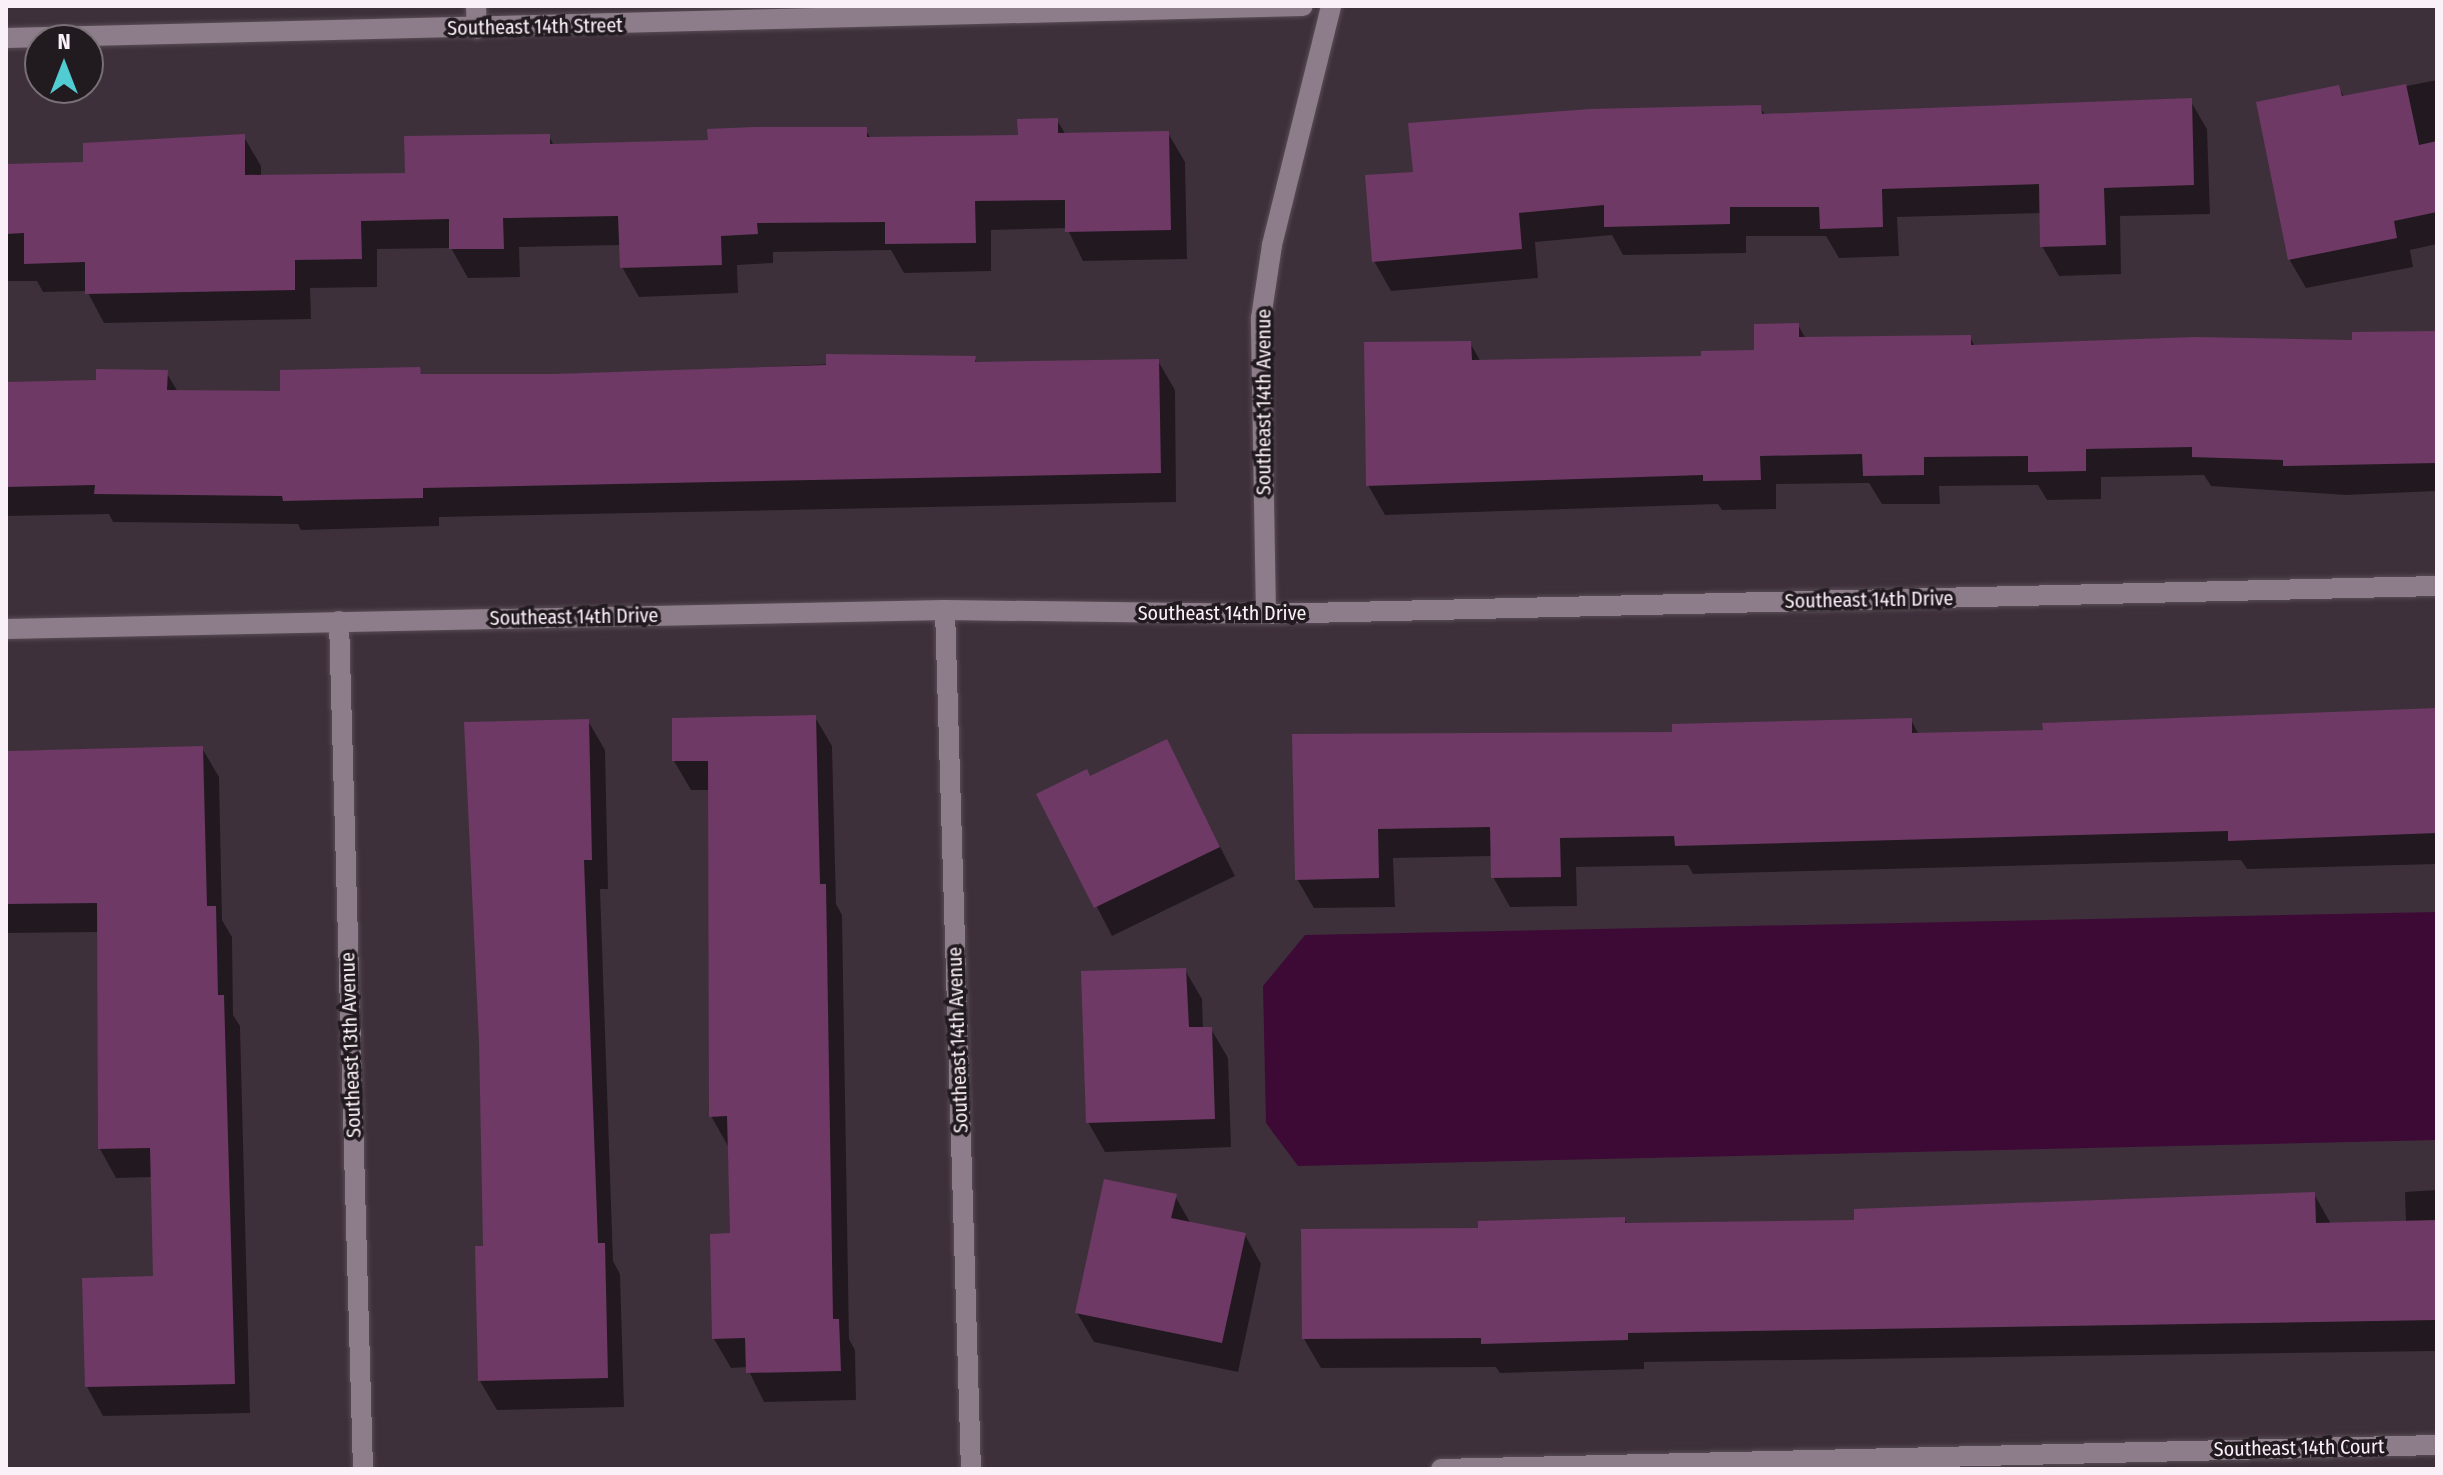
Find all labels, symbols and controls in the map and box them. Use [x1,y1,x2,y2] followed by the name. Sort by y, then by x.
[447,13,623,41] street label: Southeast 14th Street
[24,24,104,104] north arrow
[57,28,71,55] text: N
[1252,309,1276,495] street label: Southeast 14th Avenue
[1784,587,1954,613] street label: Southeast 14th Drive
[1138,601,1306,625] street label: Southeast 14th Drive
[489,604,659,630] street label: Southeast 14th Drive
[943,946,973,1134] street label: Southeast 14th Avenue
[336,952,366,1138] street label: Southeast 13th Avenue
[2213,1435,2385,1461] street label: Southeast 14th Court

